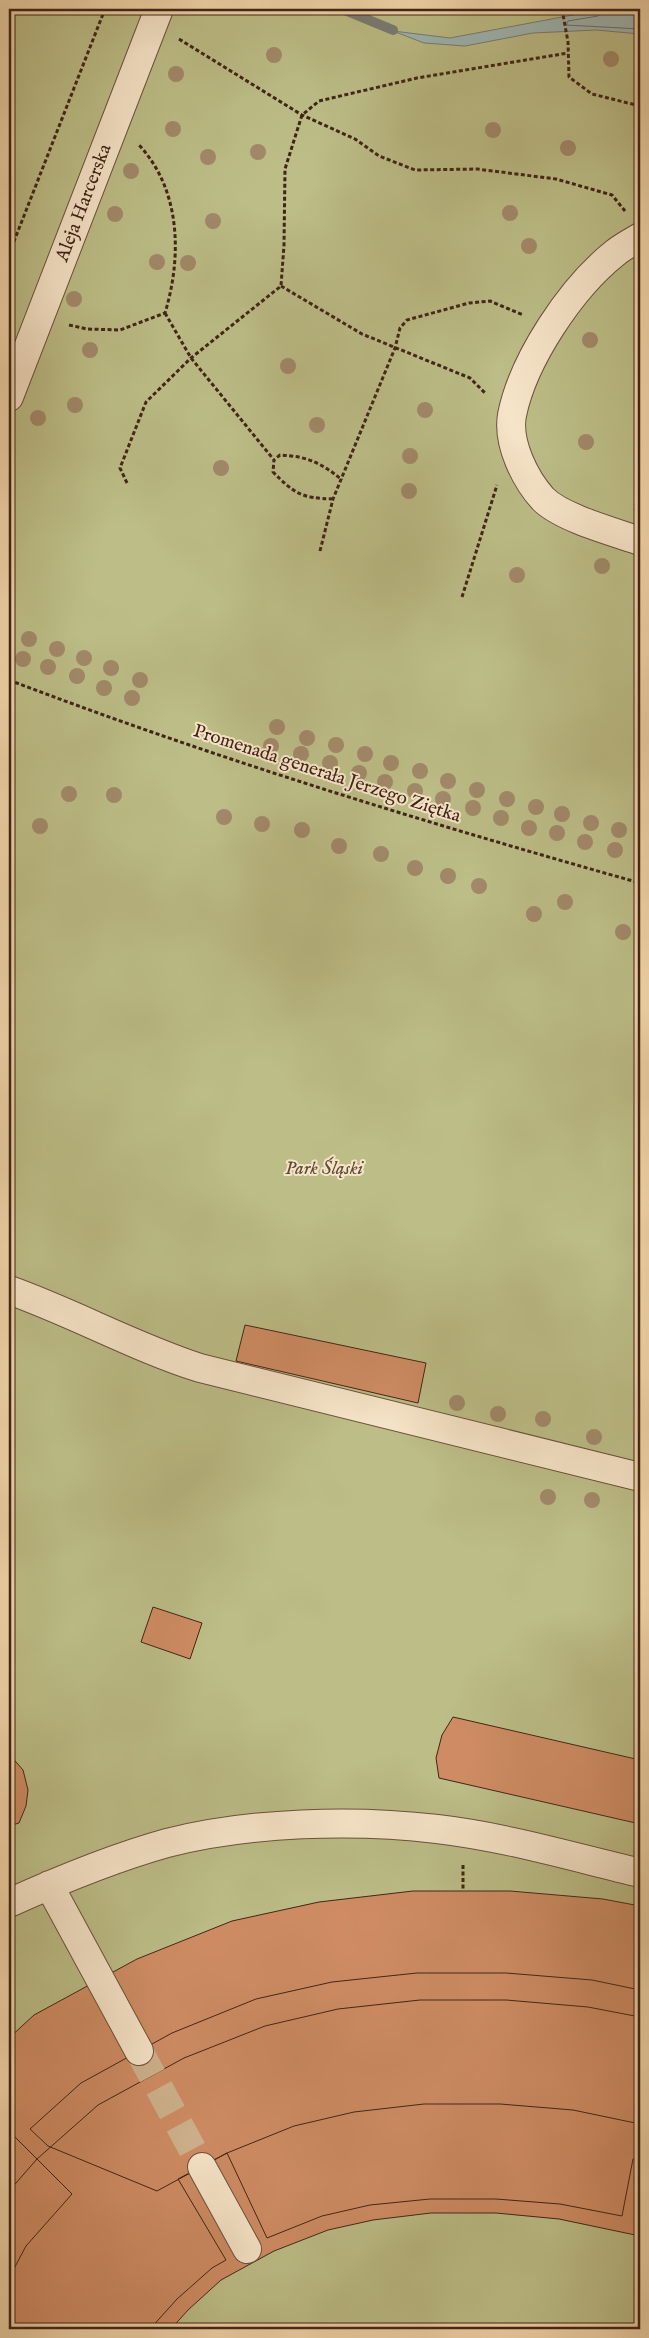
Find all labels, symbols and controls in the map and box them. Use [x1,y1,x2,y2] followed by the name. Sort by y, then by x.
[50,140,118,266] street label: Aleja Harcerska
[190,719,465,829] street label: Promenada generała Jerzego Ziętka
[285,1156,365,1181] park label: Park Śląski

